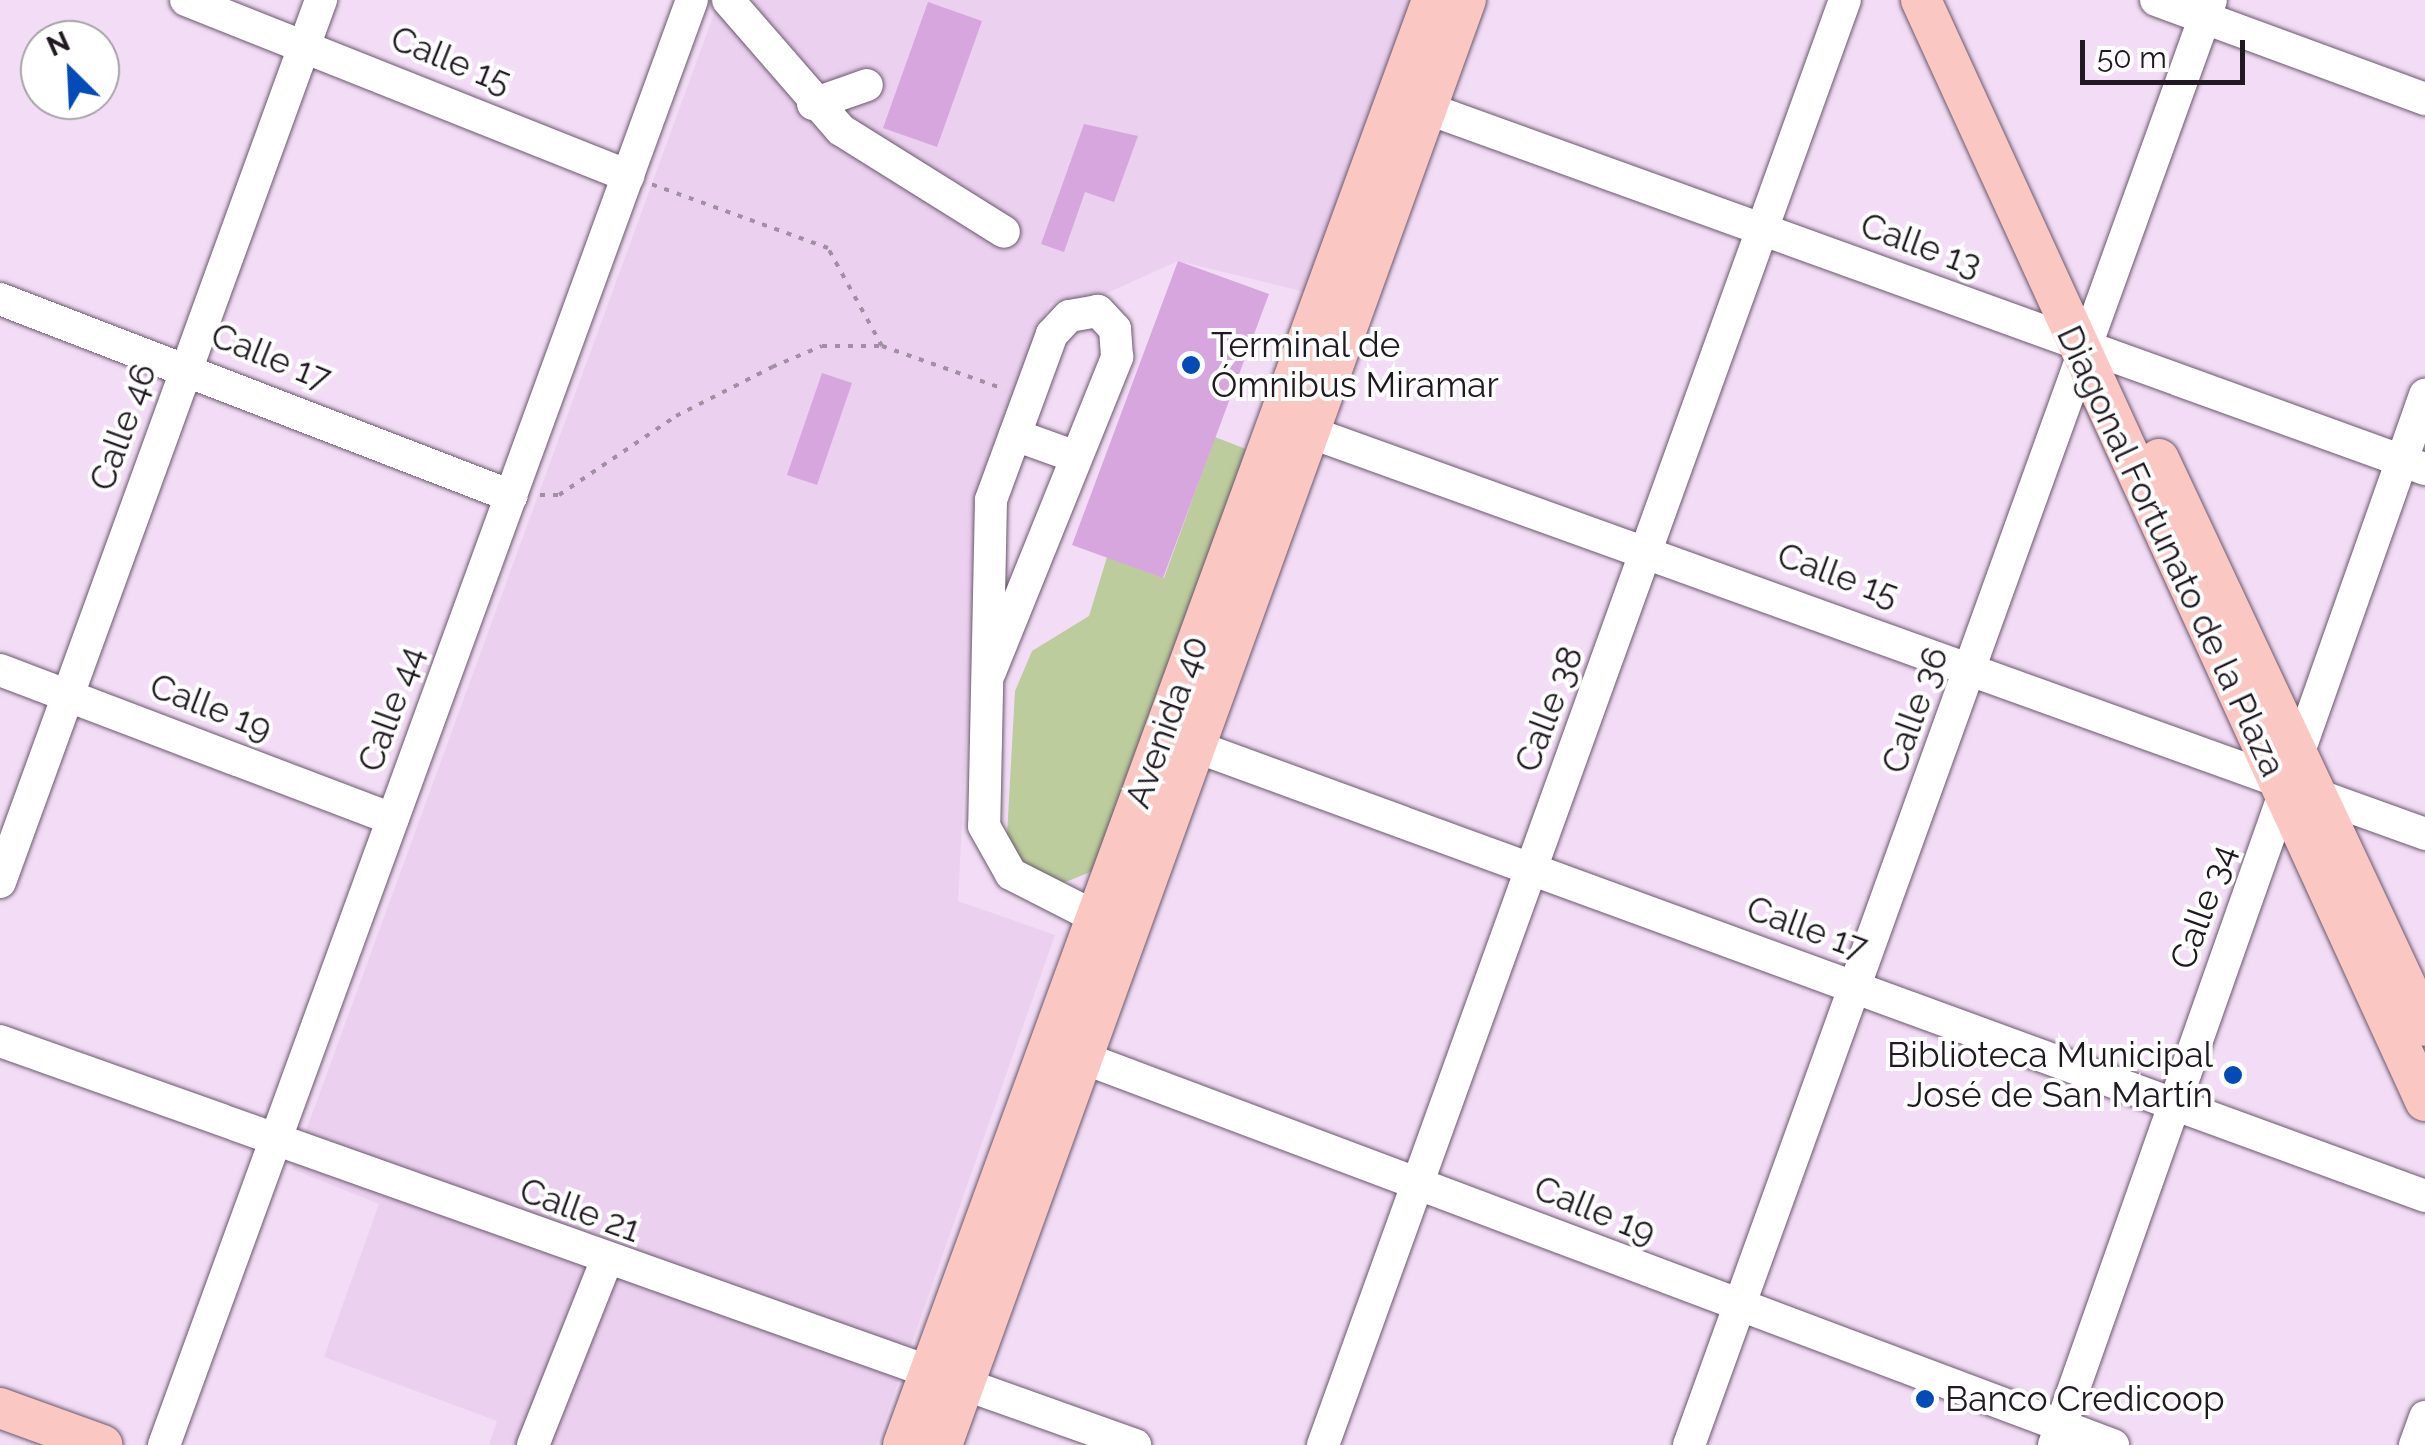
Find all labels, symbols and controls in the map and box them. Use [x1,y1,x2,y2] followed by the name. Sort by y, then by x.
[385,17,517,103] street label: Calle 15
[20,20,120,120] north arrow
[2085,20,2250,82] scale bar
[42,25,75,63] text: N
[2097,40,2167,75] text: 50 m
[1855,204,1987,286] street label: Calle 13
[205,314,337,400] street label: Calle 17
[2048,319,2294,783] street label: Diagonal Fortunato de la Plaza
[1211,324,1499,406] place label: Terminal de Ómnibus Miramar
[1180,354,1202,376] marker: Terminal de Ómnibus Miramar
[81,358,165,496] street label: Calle 46
[1772,534,1904,616] street label: Calle 15
[1117,631,1217,813] street label: Avenida 40
[1506,640,1592,778] street label: Calle 38
[349,641,433,777] street label: Calle 44
[1873,641,1957,779] street label: Calle 36
[144,665,278,749] street label: Calle 19
[2161,839,2245,975] street label: Calle 34
[1741,887,1873,969] street label: Calle 17
[1887,1034,2213,1116] place label: Biblioteca Municipal José de San Martín
[2222,1064,2244,1086] marker: Biblioteca Municipal José de San Martín
[1528,1167,1662,1253] street label: Calle 19
[514,1169,646,1251] street label: Calle 21
[1945,1378,2225,1420] place label: Banco Credicoop
[1914,1388,1936,1410] marker: Banco Credicoop

